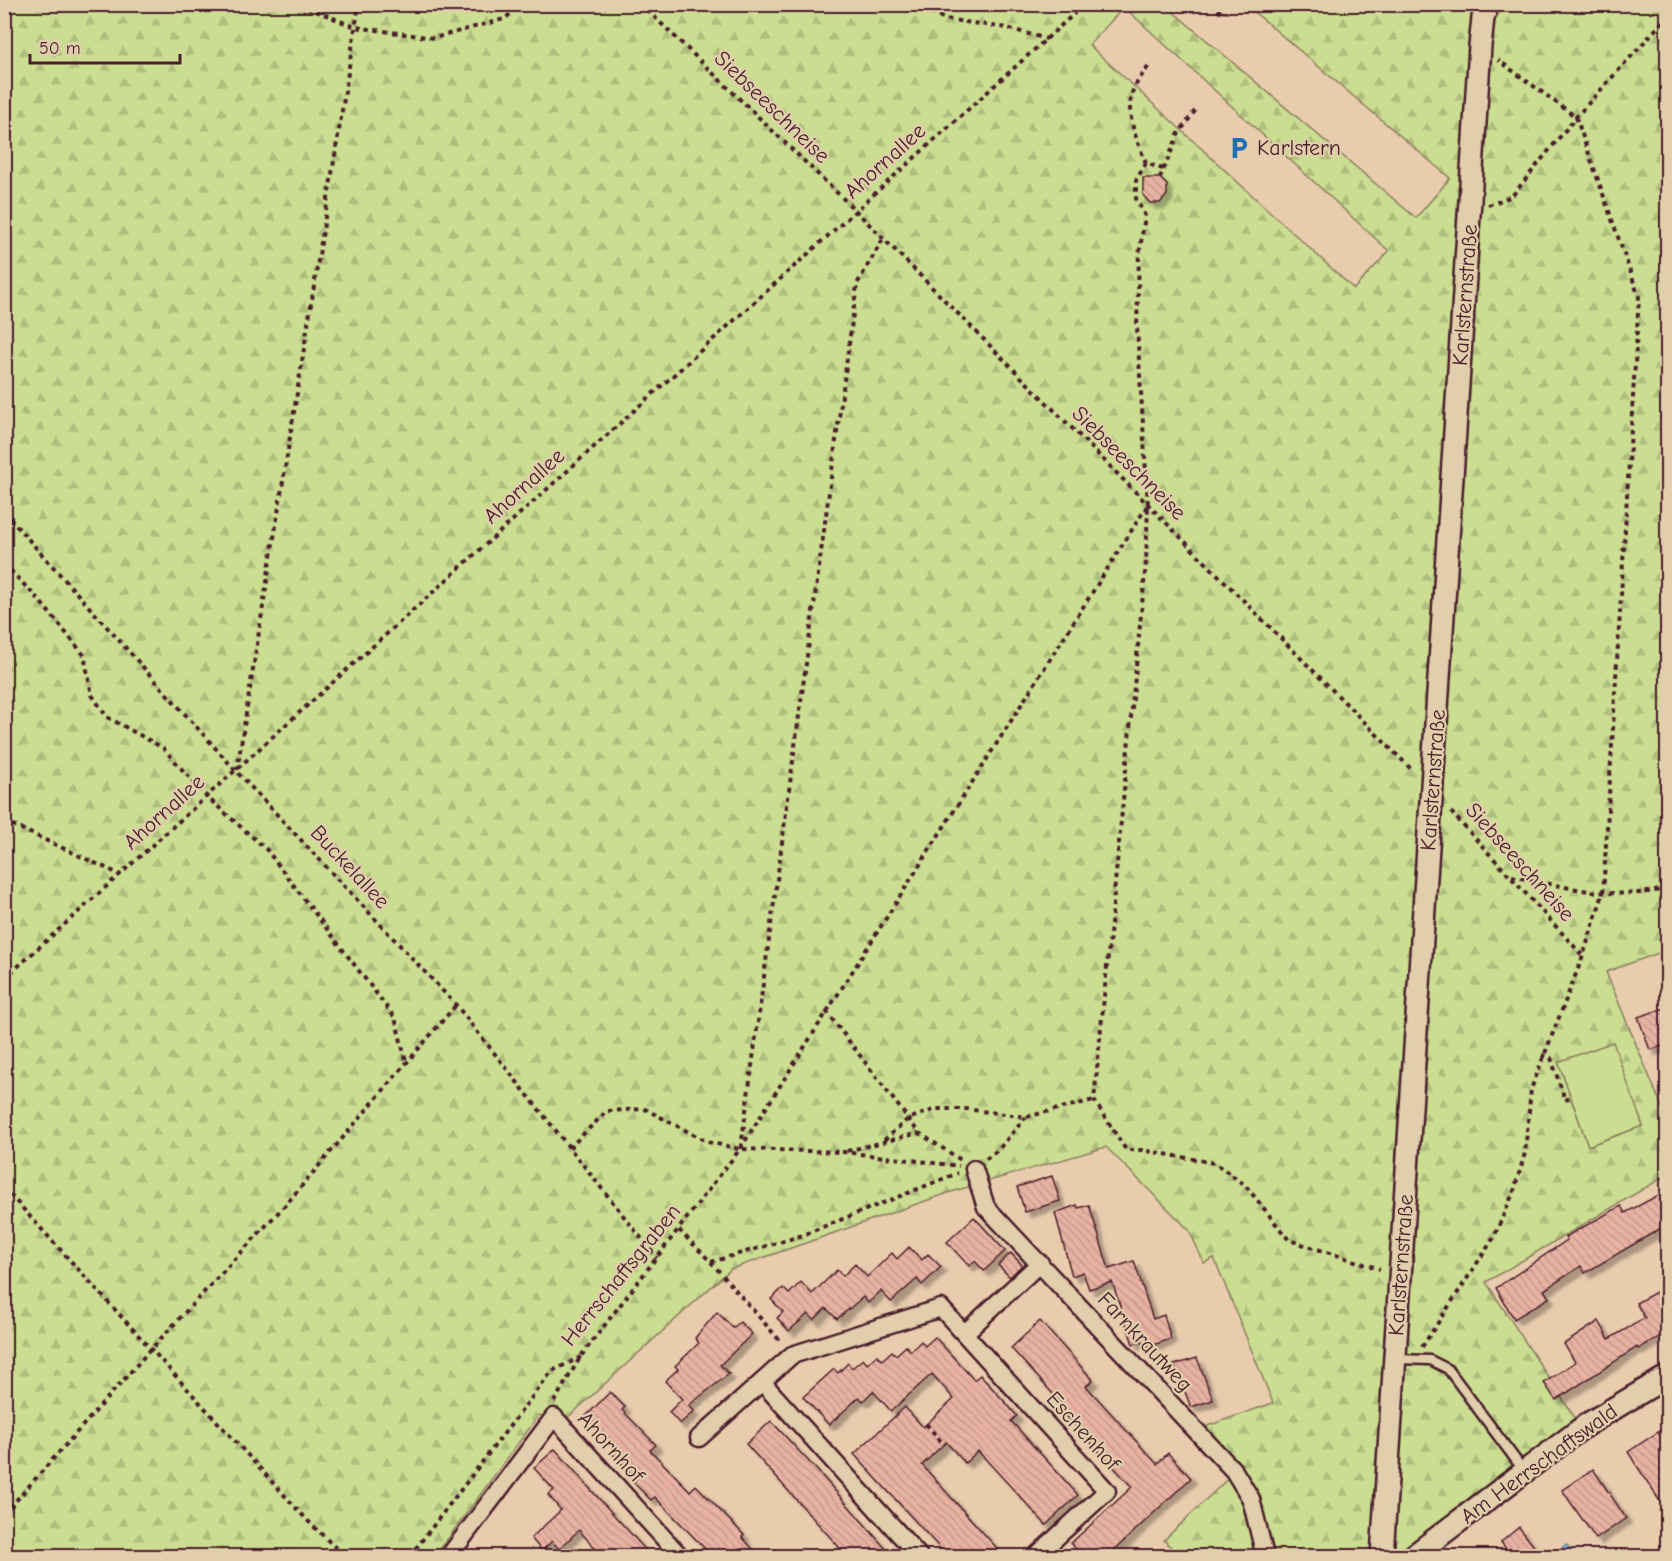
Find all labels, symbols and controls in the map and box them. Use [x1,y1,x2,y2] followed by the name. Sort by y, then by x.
[30,27,180,65] scale bar
[39,38,81,59] text: 50 m
[709,45,835,169] street label: Siebseeschneise
[839,118,931,204] street label: Ahornallee
[1226,135,1252,161] parking icon: Karlstern
[1257,135,1341,161] place label: Karlstern
[1447,223,1483,367] street label: Karlsternstraße
[1067,401,1191,525] street label: Siebseeschneise
[478,443,570,529] street label: Ahornallee
[1415,708,1451,852] street label: Karlsternstraße
[118,769,210,855] street label: Ahornallee
[1460,797,1580,927] street label: Siebseeschneise
[305,820,395,914] street label: Buckelallee
[1383,1193,1419,1337] street label: Karlsternstraße
[556,1199,686,1351] street label: Herrschaftsgraben
[1092,1287,1198,1397] street label: Farnkrautweg
[1041,1386,1126,1477] street label: Eschenhof
[1455,1398,1623,1530] street label: Am Herrschaftswald
[572,1406,651,1489] street label: Ahornhof

